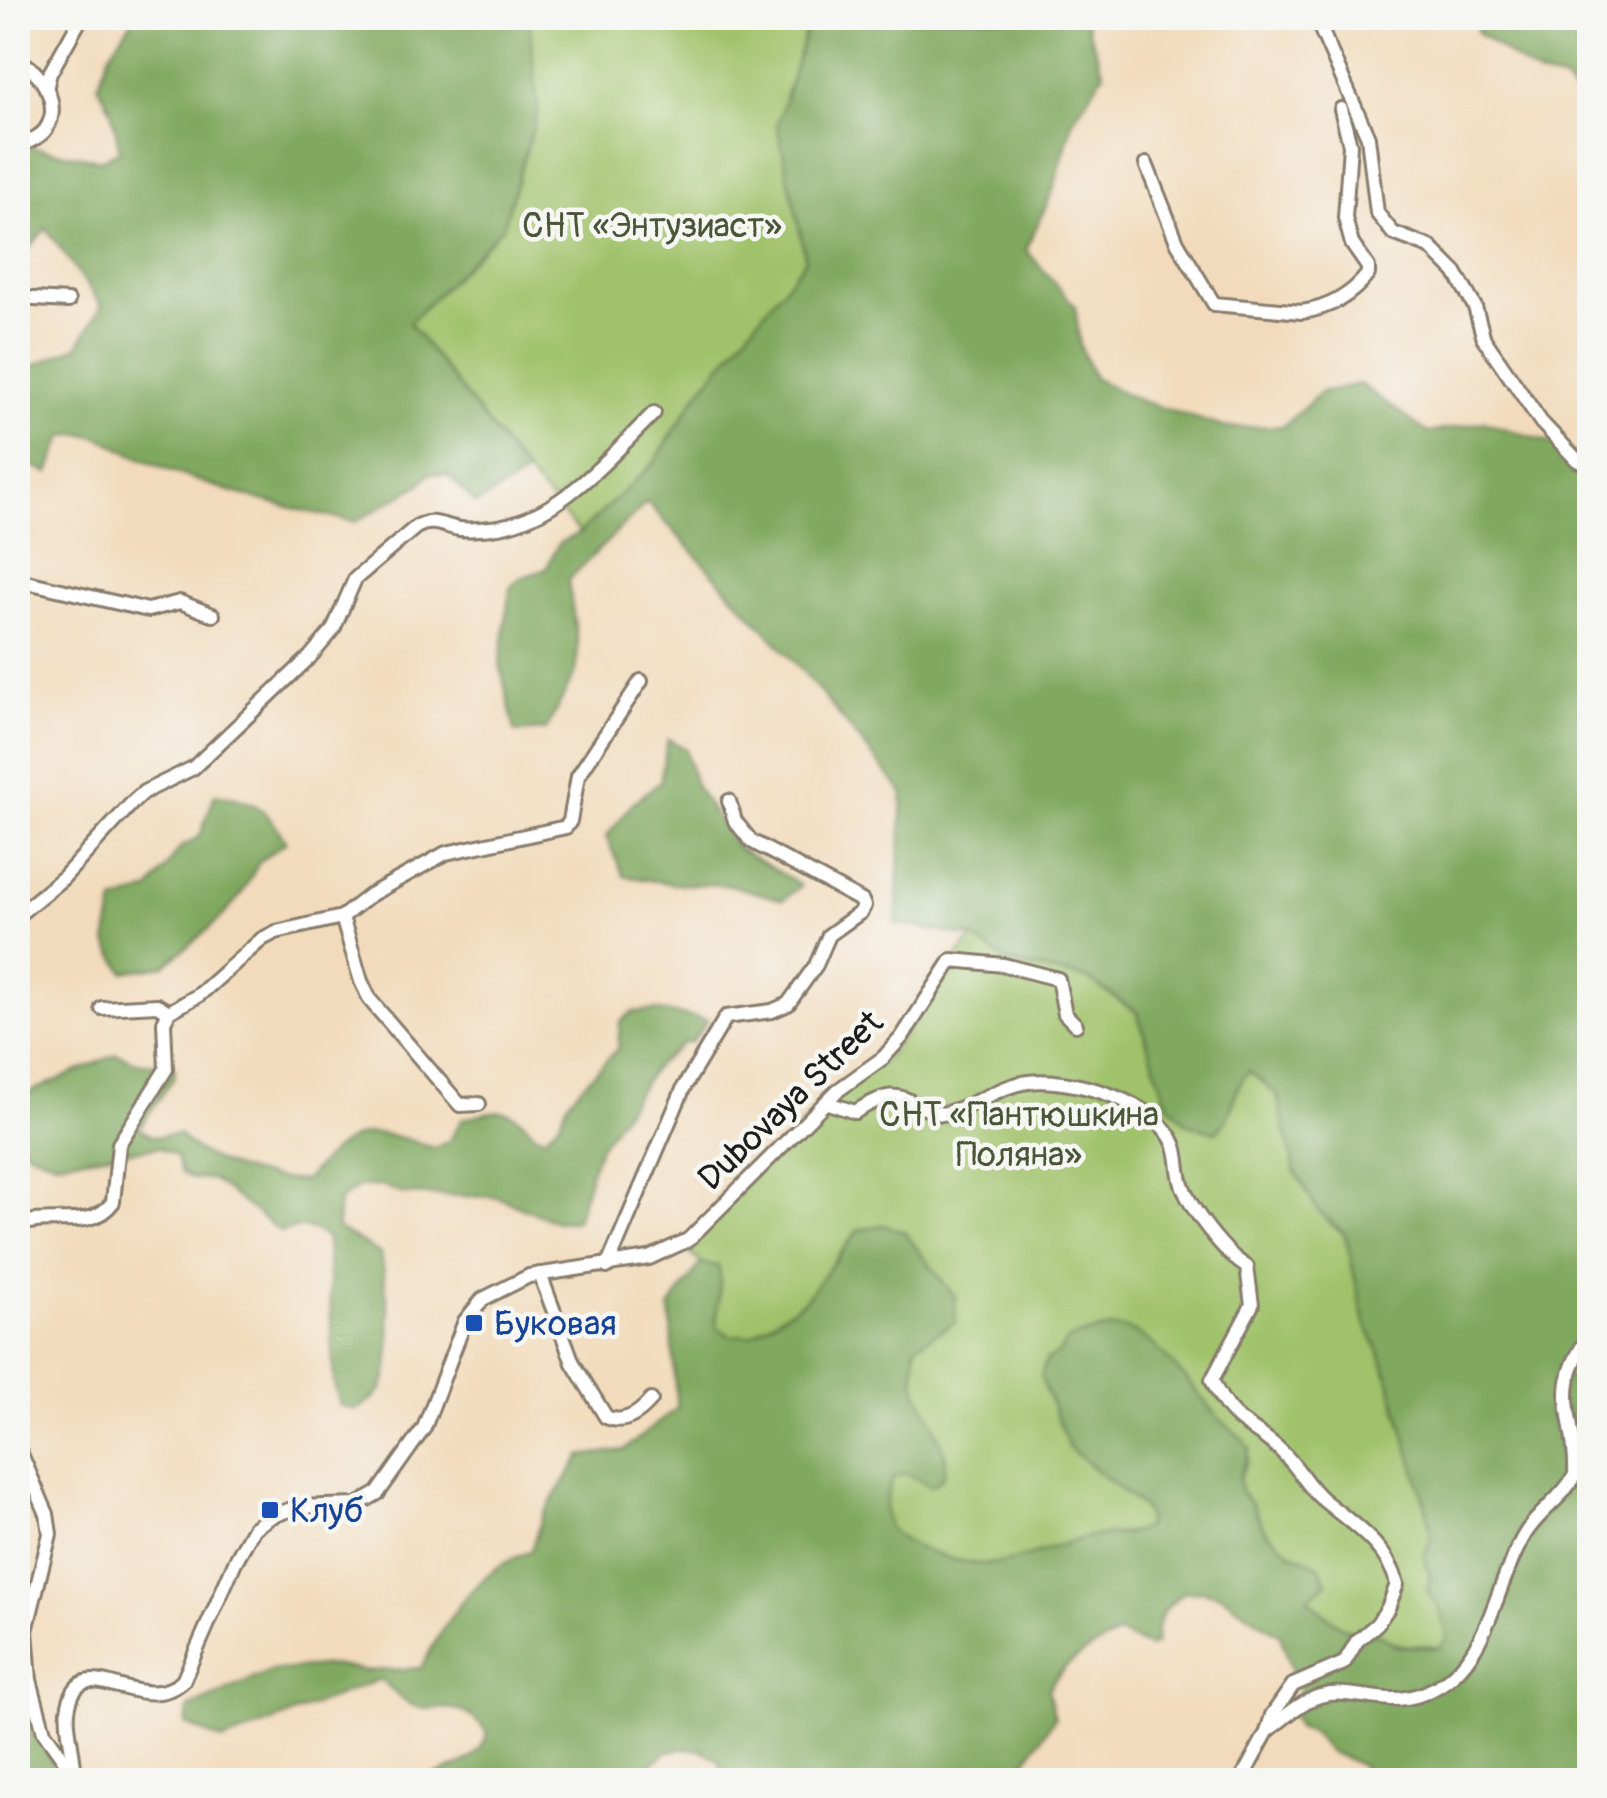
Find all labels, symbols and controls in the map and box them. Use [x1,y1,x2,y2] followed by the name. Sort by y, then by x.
[522,204,782,248] park label: СНТ «Энтузиаст»
[689,1001,893,1200] street label: Dubovaya Street
[879,1093,1159,1177] park label: СНТ «Пантюшкина Поляна»
[494,1302,617,1346] place label: Буковая
[463,1312,485,1334] marker: Буковая
[290,1489,364,1533] place label: Клуб
[259,1499,281,1521] marker: Клуб

